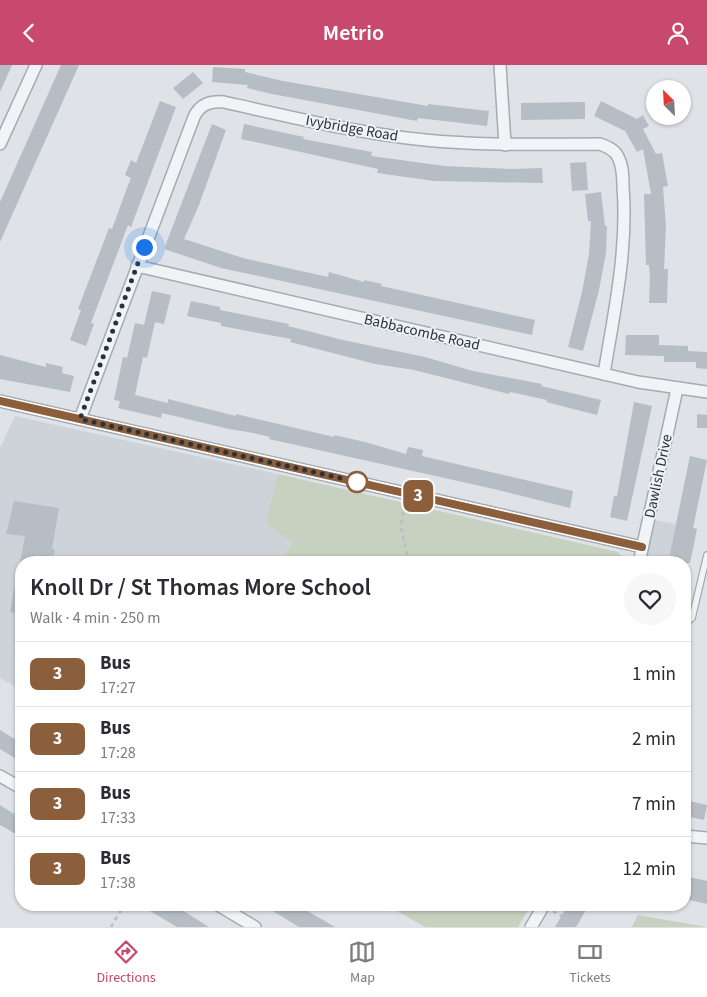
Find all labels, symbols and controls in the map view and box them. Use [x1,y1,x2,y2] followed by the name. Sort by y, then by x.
[323,17,384,49] text: Metrio
[15,19,43,47] icon: back
[664,19,692,47] icon: person
[646,80,691,125] north arrow
[646,80,691,125] map controls
[304,110,400,147] street label: Ivybridge Road
[132,235,157,260] your location
[362,309,482,356] street label: Babbacombe Road
[639,432,678,520] street label: Dawlish Drive
[346,471,368,493] unlabelled marker
[402,480,434,512] line badge: 3
[413,483,423,508] text: 3
[30,570,371,605] text: Knoll Dr / St Thomas More School
[624,573,676,625] button: heart
[30,607,161,629] text: Walk · 4 min · 250 m
[100,650,131,677] text: Bus
[53,661,62,686] text: 3
[632,661,676,688] text: 1 min
[100,677,136,699] text: 17:27
[100,715,131,742] text: Bus
[53,726,62,751] text: 3
[632,726,676,753] text: 2 min
[100,742,136,764] text: 17:28
[100,780,131,807] text: Bus
[53,791,62,816] text: 3
[632,791,676,818] text: 7 min
[100,807,136,829] text: 17:33
[100,845,131,872] text: Bus
[53,856,62,881] text: 3
[622,856,676,883] text: 12 min
[100,872,136,894] text: 17:38
[96,938,156,988] tab: Directions
[348,938,376,988] tab: Map
[569,938,611,988] tab: Tickets

